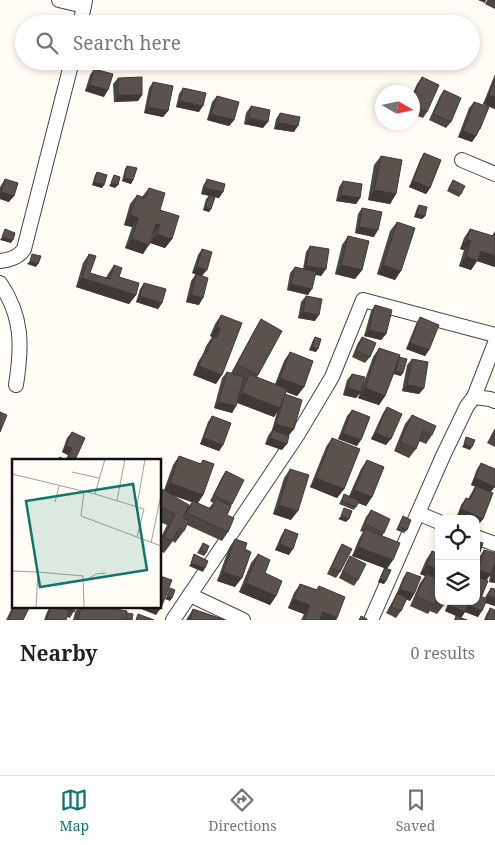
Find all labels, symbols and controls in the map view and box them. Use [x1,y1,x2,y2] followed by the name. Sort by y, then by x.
[15,15,480,70] search box
[33,29,61,57] icon: search
[73,30,181,56] text: Search here
[375,85,420,130] north arrow
[12,459,161,608] inset map
[435,515,480,605] map controls
[435,515,480,560] button: locate
[435,560,480,605] button: layers
[20,639,98,667] text: Nearby
[411,642,475,664] text: 0 results
[60,786,89,835] tab: Map
[208,786,277,835] tab: Directions
[396,786,435,835] tab: Saved

